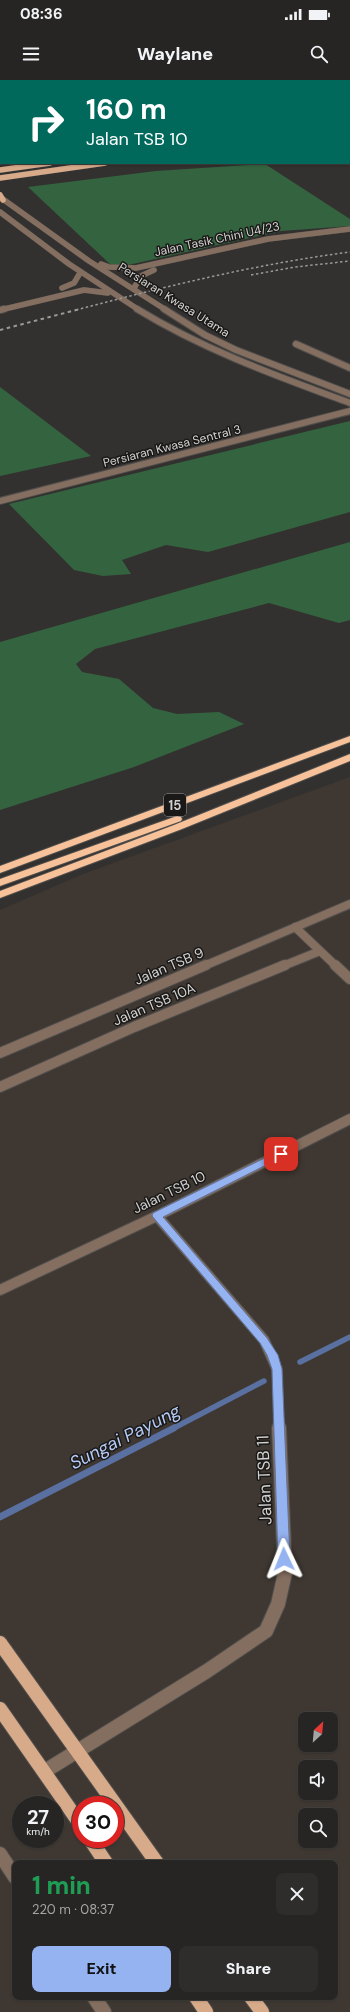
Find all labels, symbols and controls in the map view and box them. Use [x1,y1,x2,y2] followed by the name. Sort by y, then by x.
[20,4,62,24] text: 08:36
[137,42,213,66] text: Waylane
[20,43,42,65] icon: menu
[308,43,330,65] icon: search
[86,91,167,128] text: 160 m
[20,96,72,148] icon: right
[86,127,188,151] text: Jalan TSB 10
[153,218,281,260] street label: Jalan Tasik Chini U4/23
[115,259,233,341] street label: Persiaran Kwasa Utama
[101,421,243,471] street label: Persiaran Kwasa Sentral 3
[164,794,186,816] road number: 15
[132,943,207,989] street label: Jalan TSB 9
[110,979,198,1029] street label: Jalan TSB 10A
[264,1137,298,1171] pin
[270,1143,292,1165] icon: arrive
[130,1167,208,1217] street label: Jalan TSB 10
[66,1398,185,1475] water label: Sungai Payung
[251,1435,277,1525] street label: Jalan TSB 11
[263,1538,305,1580] position arrow
[298,1712,338,1752] north arrow
[298,1712,338,1848] map controls
[298,1760,338,1800] button: sound
[72,1796,124,1848] speed limit sign: 30
[27,1804,49,1830] text: 27
[298,1808,338,1848] button: search
[26,1825,50,1838] text: km/h
[32,1870,91,1901] text: 1 min
[276,1873,318,1915] button: close
[32,1901,114,1918] text: 220 m · 08:37
[32,1946,171,1992] button: Exit
[179,1946,318,1992] button: Share

